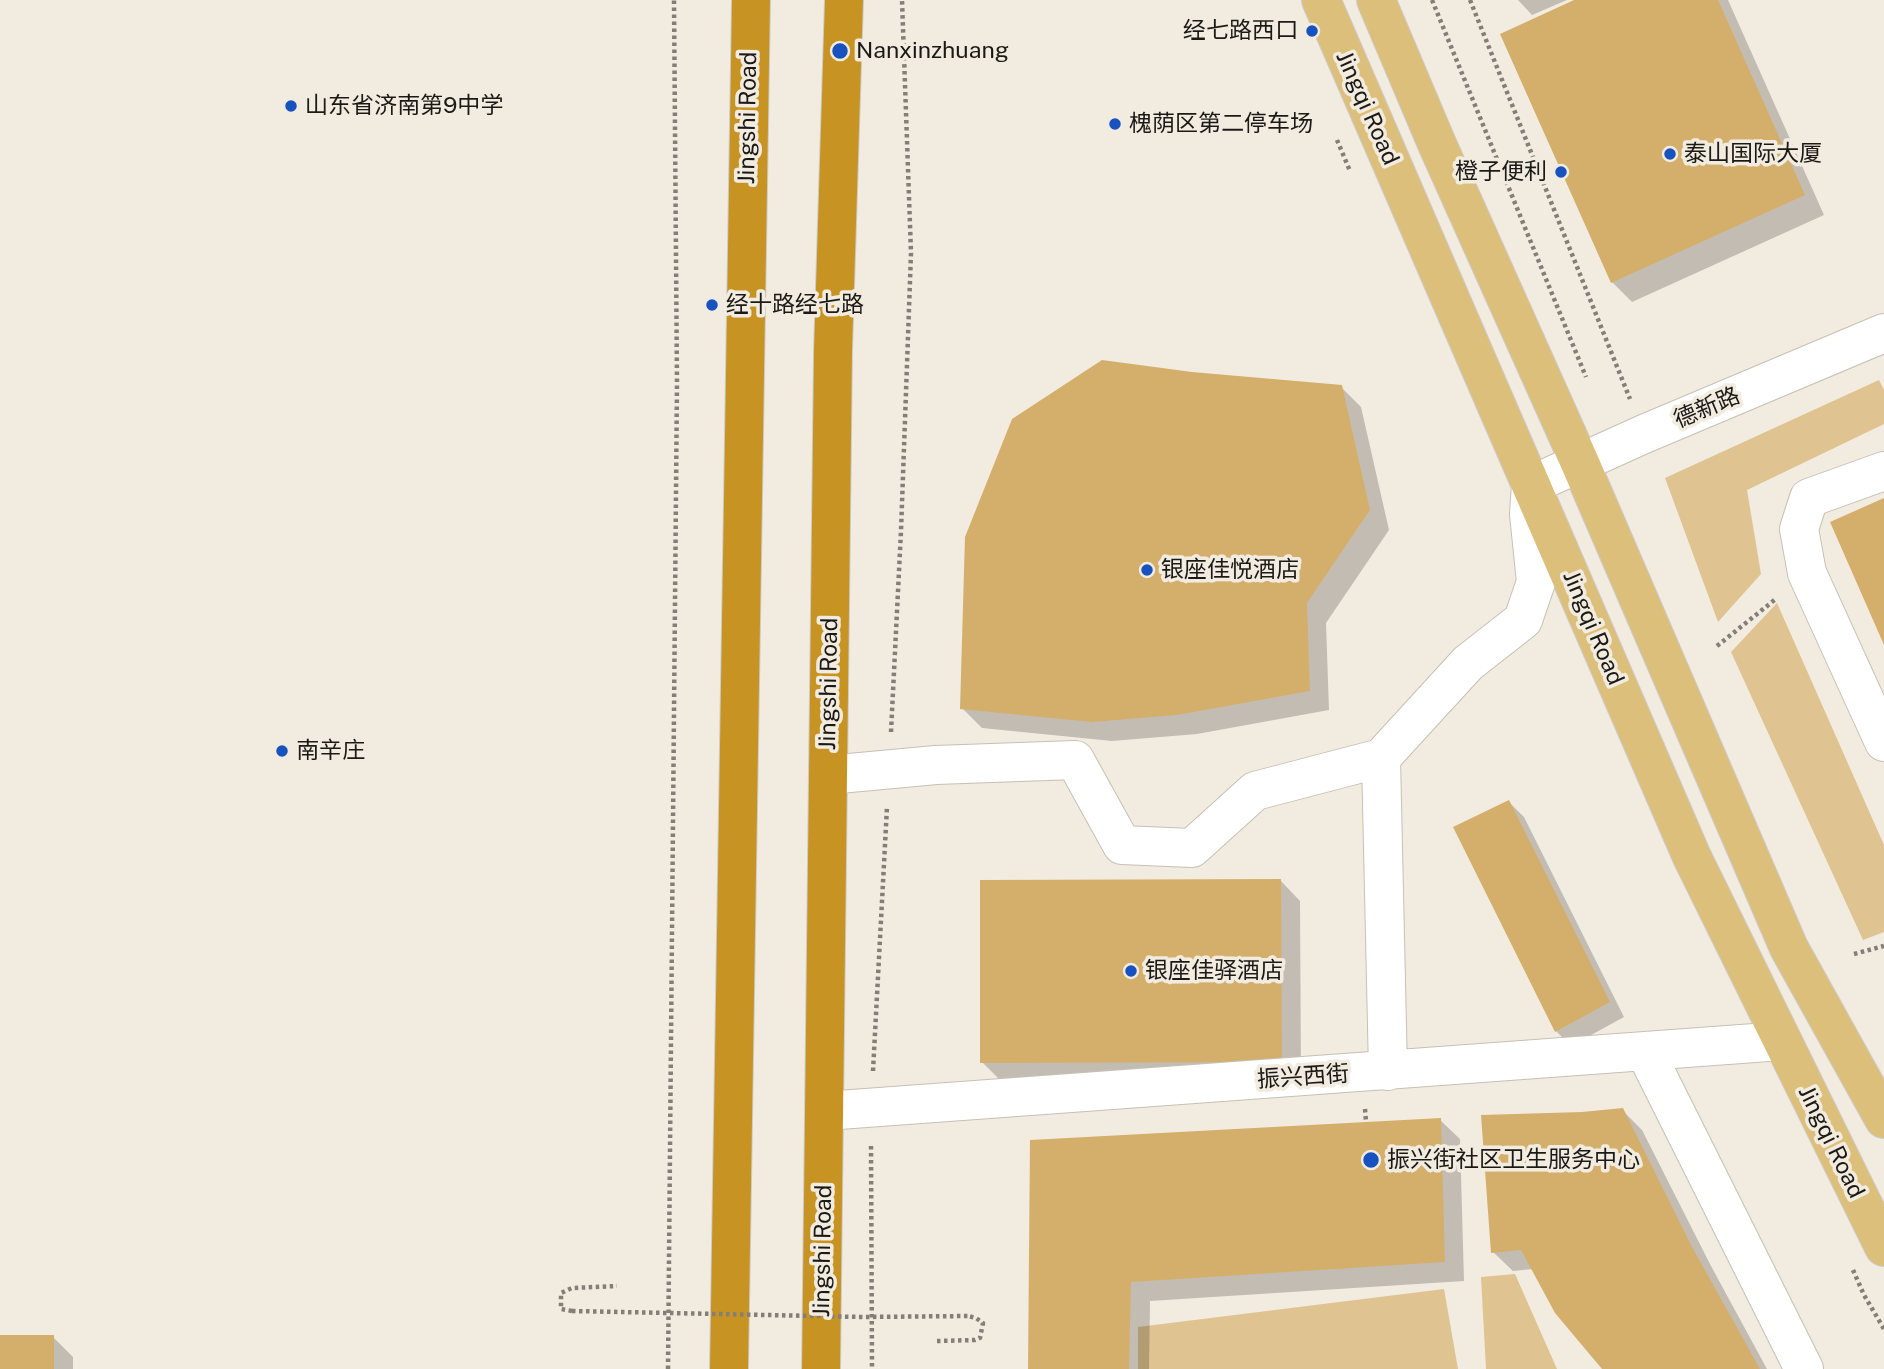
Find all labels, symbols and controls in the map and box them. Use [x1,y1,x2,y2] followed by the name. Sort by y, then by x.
[1183,17,1298,45] place label: 经七路西口
[1304,23,1320,39] marker: 经七路西口
[856,37,1009,65] place label: Nanxinzhuang
[830,41,850,61] marker: Nanxinzhuang
[1330,47,1404,169] street label: Jingqi Road
[733,51,763,185] street label: Jingshi Road
[305,92,503,120] place label: 山东省济南第9中学
[283,98,299,114] marker: 山东省济南第9中学
[1129,110,1313,138] place label: 槐荫区第二停车场
[1107,116,1123,132] marker: 槐荫区第二停车场
[1684,140,1822,168] place label: 泰山国际大厦
[1662,146,1678,162] marker: 泰山国际大厦
[1455,158,1547,186] place label: 橙子便利
[1553,164,1569,180] marker: 橙子便利
[726,291,864,319] place label: 经十路经七路
[704,297,720,313] marker: 经十路经七路
[1670,382,1744,434] street label: 德新路
[1161,556,1299,584] place label: 银座佳悦酒店
[1139,562,1155,578] marker: 银座佳悦酒店
[1557,567,1629,689] street label: Jingqi Road
[814,617,844,751] street label: Jingshi Road
[296,737,365,765] place label: 南辛庄
[274,743,290,759] marker: 南辛庄
[1145,957,1283,985] place label: 银座佳驿酒店
[1123,963,1139,979] marker: 银座佳驿酒店
[1256,1060,1350,1094] street label: 振兴西街
[1792,1081,1870,1203] street label: Jingqi Road
[1387,1146,1640,1174] place label: 振兴街社区卫生服务中心
[1361,1150,1381,1170] marker: 振兴街社区卫生服务中心
[808,1184,838,1318] street label: Jingshi Road

